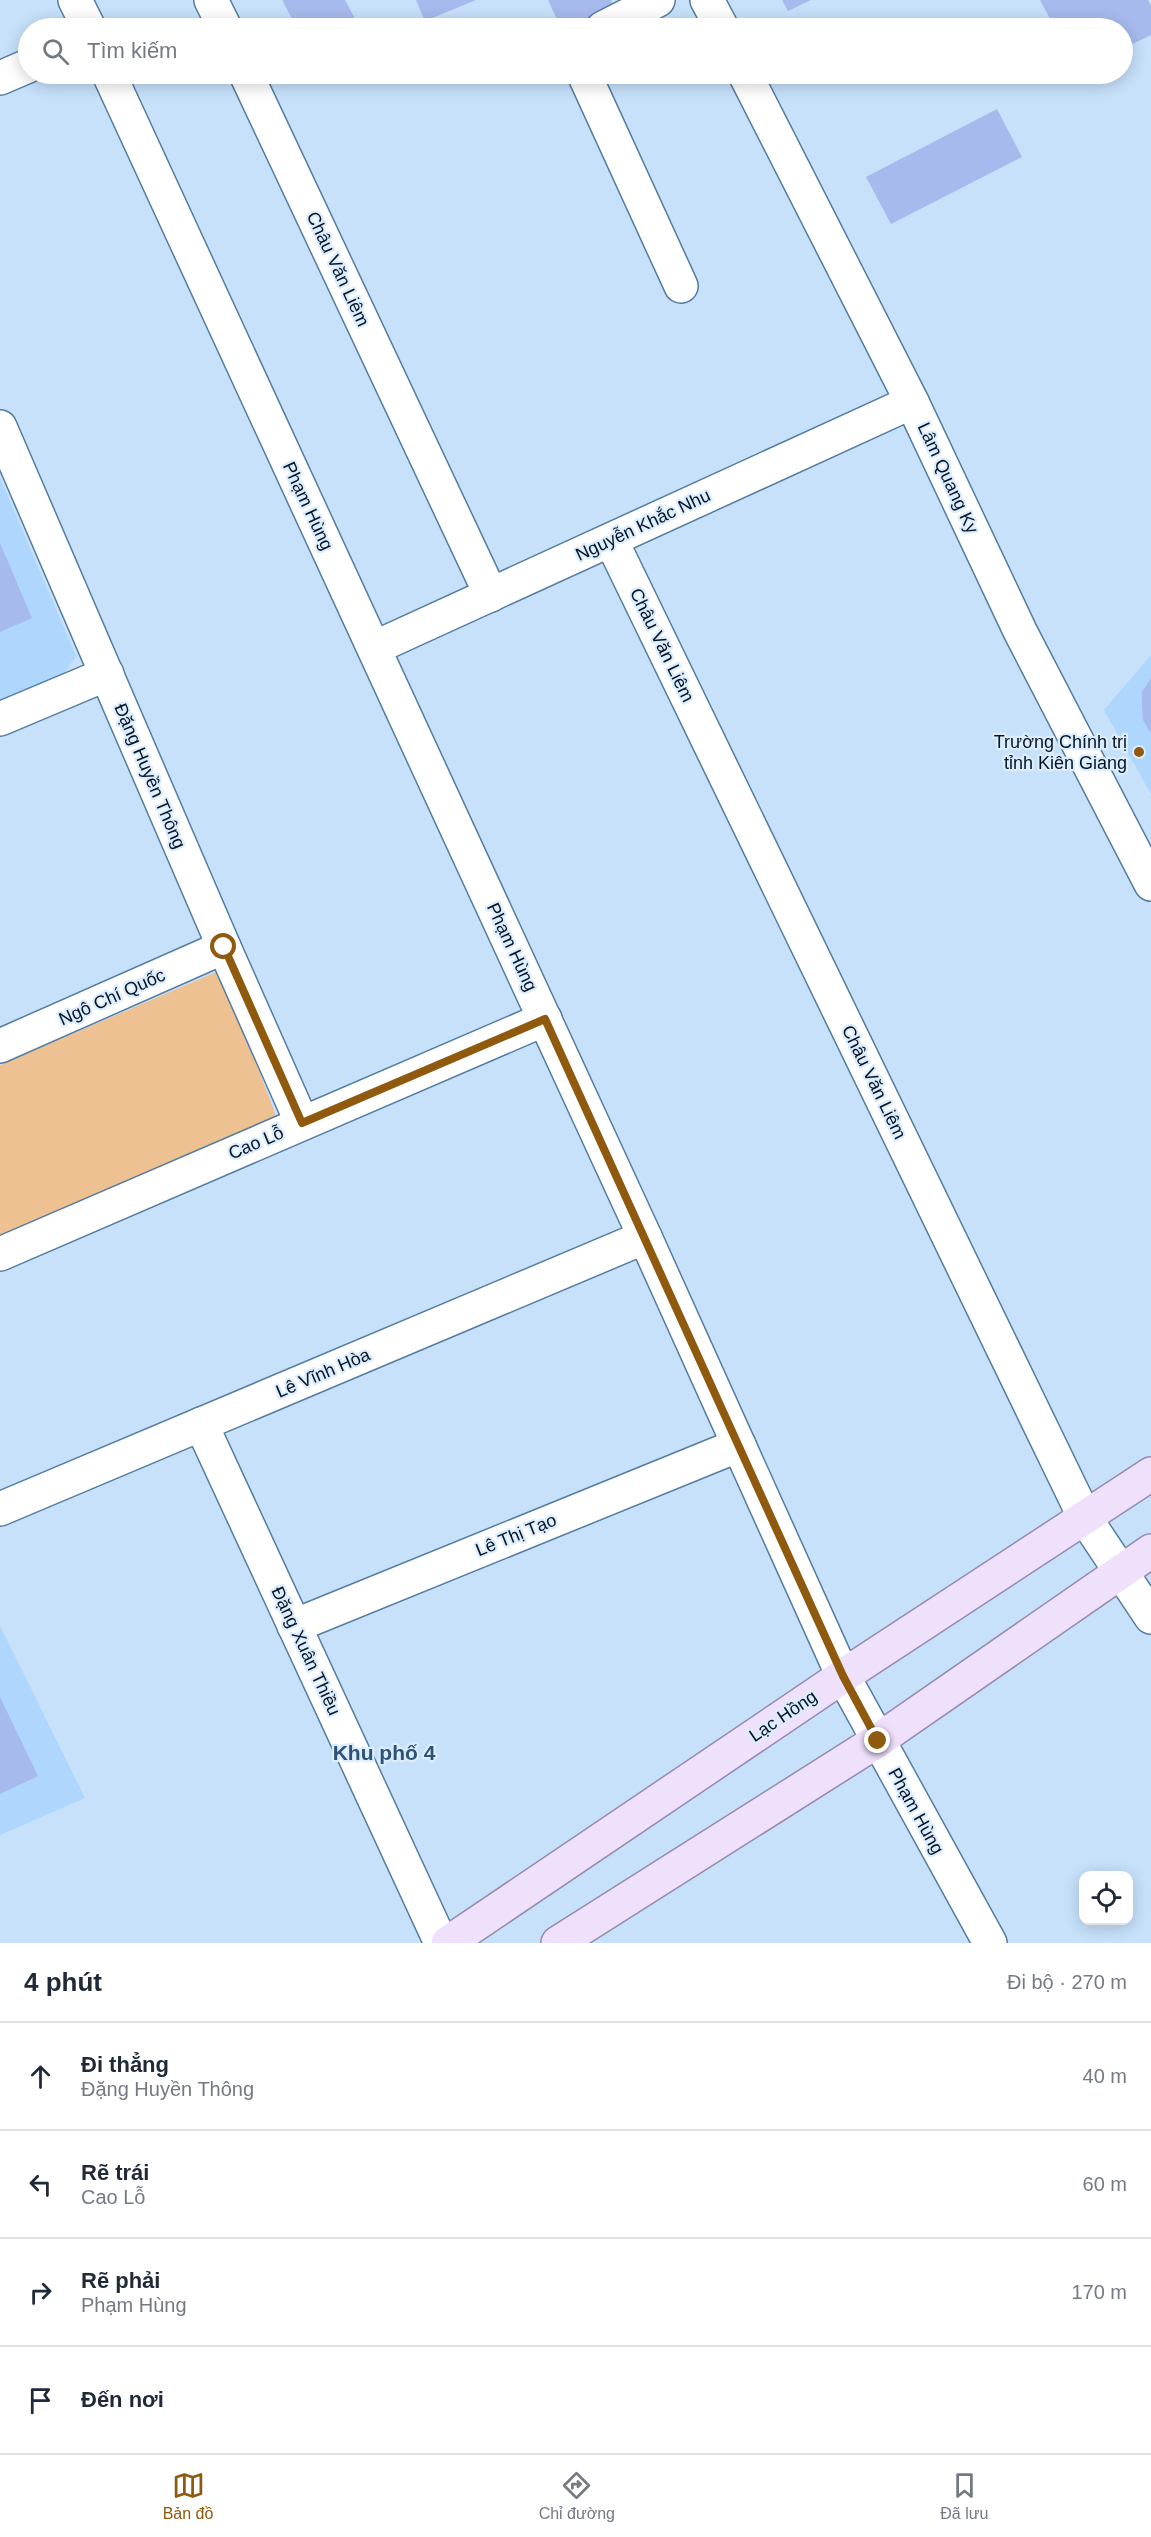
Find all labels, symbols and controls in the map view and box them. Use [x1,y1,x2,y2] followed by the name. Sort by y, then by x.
[18,18,1133,84] search box
[39,35,72,68] icon: search
[87,38,177,63] text: Tìm kiếm
[303,209,373,329] street label: Châu Văn Liêm
[914,419,982,537] street label: Lâm Quang Ky
[279,459,337,553] street label: Phạm Hùng
[572,484,713,565] street label: Nguyễn Khắc Nhu
[626,585,698,705] street label: Châu Văn Liêm
[110,700,190,852] street label: Đặng Huyền Thông
[994,732,1127,773] place label: Trường Chính trị tỉnh Kiên Giang
[1132,745,1146,759] marker: Trường Chính trị tỉnh Kiên Giang
[483,900,541,994] street label: Phạm Hùng
[210,933,236,959] route start
[56,965,168,1029] street label: Ngô Chí Quốc
[838,1022,910,1142] street label: Châu Văn Liêm
[225,1122,287,1164] street label: Cao Lỗ
[273,1344,374,1402] street label: Lê Vĩnh Hòa
[473,1510,559,1560] street label: Lê Thị Tạo
[267,1583,345,1719] street label: Đặng Xuân Thiều
[745,1686,821,1746] street label: Lạc Hồng
[864,1727,890,1753] route end
[333,1741,436,1764] district label: Khu phố 4
[884,1765,948,1857] street label: Phạm Hùng
[1079,1871,1133,1925] map controls
[1079,1871,1133,1925] button: locate
[24,1967,102,1997] text: 4 phút
[1007,1971,1127,1993] text: Đi bộ · 270 m
[81,2052,169,2077] text: Đi thẳng
[24,2060,57,2093] icon: ahead
[1083,2065,1127,2087] text: 40 m
[81,2078,254,2100] text: Đặng Huyền Thông
[81,2160,149,2185] text: Rẽ trái
[24,2168,57,2201] icon: left
[1083,2173,1127,2195] text: 60 m
[81,2186,146,2208] text: Cao Lỗ
[81,2268,160,2293] text: Rẽ phải
[24,2276,57,2309] icon: right
[1071,2281,1127,2303] text: 170 m
[81,2294,187,2316] text: Phạm Hùng
[24,2384,57,2417] icon: arrive
[81,2387,164,2412] text: Đến nơi
[163,2469,213,2523] tab: Bản đồ
[539,2469,615,2523] tab: Chỉ đường
[940,2469,988,2523] tab: Đã lưu

